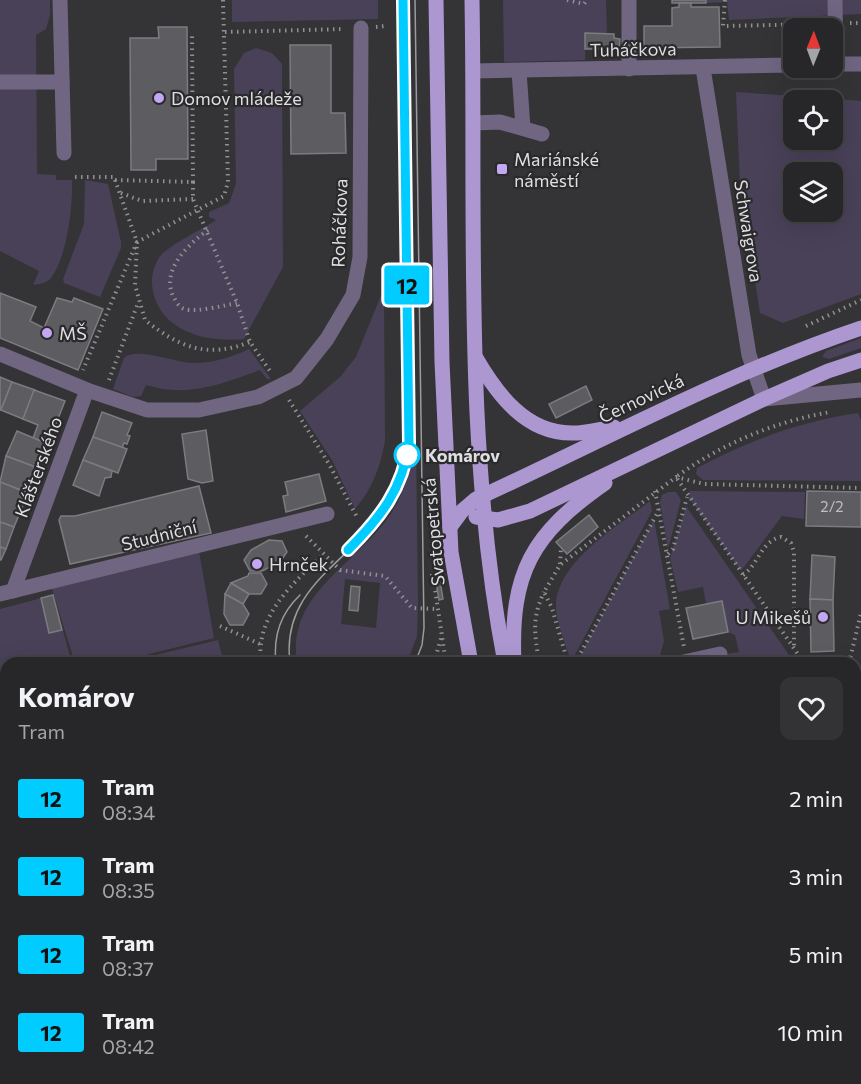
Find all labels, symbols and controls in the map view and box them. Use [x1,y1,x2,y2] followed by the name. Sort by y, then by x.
[783,18,843,78] north arrow
[783,18,843,222] map controls
[589,37,677,61] street label: Tuháčkova
[171,87,302,109] place label: Domov mládeže
[783,90,843,150] button: locate
[152,91,166,105] marker: Domov mládeže
[514,148,599,191] place label: Mariánské náměstí
[495,162,509,176] marker: Mariánské náměstí
[783,162,843,222] button: layers
[326,178,352,268] street label: Roháčkova
[730,178,768,284] street label: Schwaigrova
[380,266,434,304] line badge: 12
[396,273,418,298] text: 12
[59,322,87,344] place label: MŠ
[40,326,54,340] marker: MŠ
[595,369,687,427] street label: Černovická
[10,414,66,520] street label: Klášterského
[394,442,420,468] marker: Komárov
[425,444,500,466] place label: Komárov
[417,477,449,587] street label: Svatopetrská
[820,497,844,515] house number: 2/2
[119,515,200,555] street label: Studniční
[269,553,328,575] place label: Hrnček
[250,557,264,571] marker: Hrnček
[735,606,811,628] place label: U Mikešů
[816,610,830,624] marker: U Mikešů
[780,677,843,740] button: heart
[18,679,135,713] text: Komárov
[18,719,65,743] text: Tram
[102,773,154,800] text: Tram
[789,785,843,812] text: 2 min
[40,786,62,811] text: 12
[102,800,155,824] text: 08:34
[102,851,154,878] text: Tram
[789,863,843,890] text: 3 min
[40,864,62,889] text: 12
[102,878,155,902] text: 08:35
[102,929,154,956] text: Tram
[789,941,843,968] text: 5 min
[40,942,62,967] text: 12
[102,956,154,980] text: 08:37
[102,1007,154,1034] text: Tram
[778,1019,843,1046] text: 10 min
[40,1020,62,1045] text: 12
[102,1034,155,1058] text: 08:42

